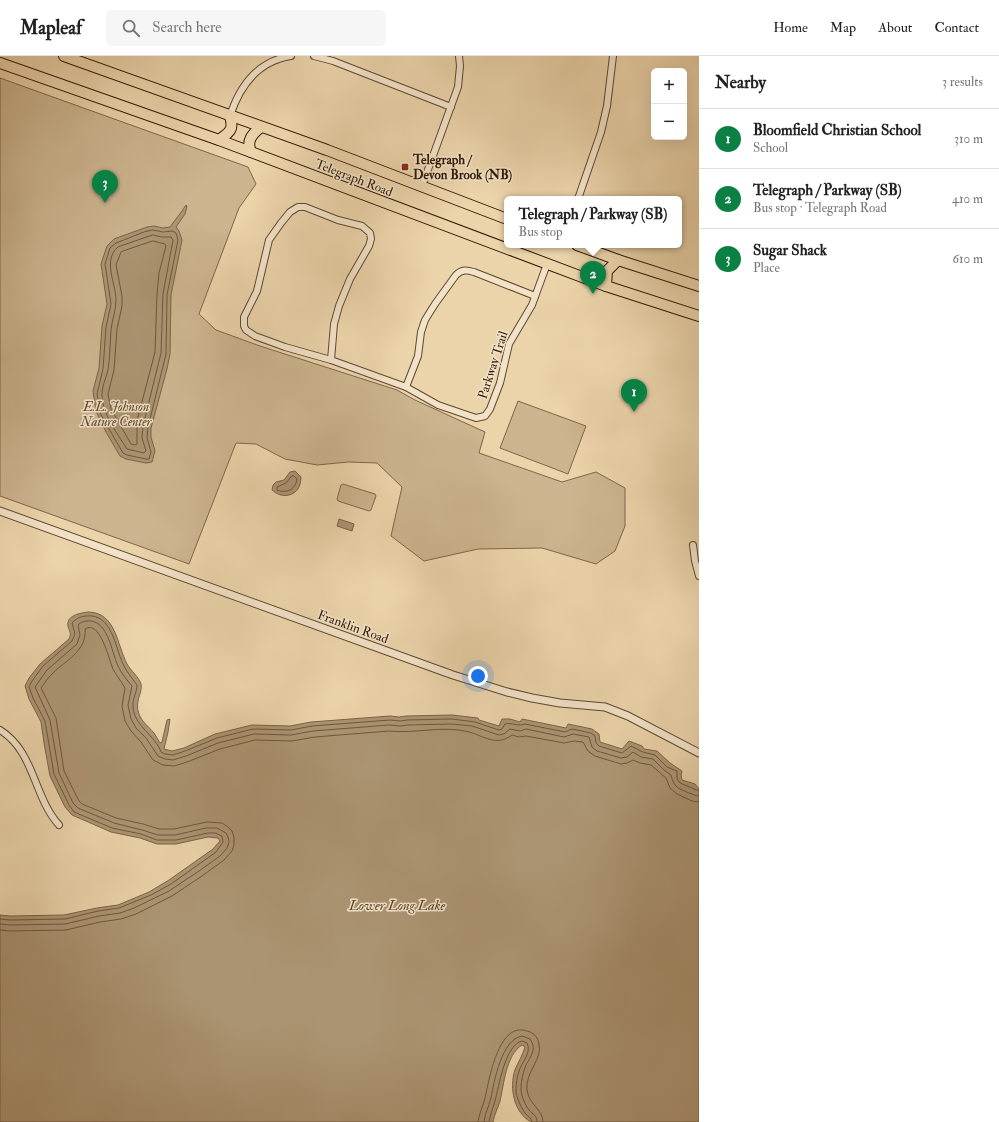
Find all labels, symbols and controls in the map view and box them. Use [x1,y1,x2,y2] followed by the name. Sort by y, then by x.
[106,10,386,46] search box
[20,16,82,40] text: Mapleaf
[120,17,142,39] icon: search
[152,18,222,37] text: Search here
[773,19,808,36] text: Home
[830,19,856,36] text: Map
[878,19,912,36] text: About
[934,19,979,36] text: Contact
[651,68,687,140] map controls
[651,68,687,104] button: +
[715,72,766,93] text: Nearby
[942,74,983,90] text: 3 results
[651,104,687,140] button: −
[753,121,921,140] text: Bloomfield Christian School
[726,131,730,147] text: 1
[954,131,983,147] text: 310 m
[753,140,788,156] text: School
[412,152,512,183] place label: Telegraph / Devon Brook (NB)
[313,156,396,201] street label: Telegraph Road
[400,162,410,172] marker: Telegraph / Devon Brook (NB)
[92,170,118,203] pin: 3
[753,181,902,200] text: Telegraph / Parkway (SB)
[725,191,731,207] text: 2
[952,191,983,207] text: 410 m
[504,196,682,248] popup
[753,200,887,216] text: Bus stop · Telegraph Road
[519,205,667,224] text: Telegraph / Parkway (SB)
[519,224,563,240] text: Bus stop
[753,241,827,260] text: Sugar Shack
[726,251,731,267] text: 3
[952,251,983,267] text: 610 m
[753,260,780,276] text: Place
[580,261,606,294] pin: 2
[475,328,513,401] street label: Parkway Trail
[621,379,647,412] pin: 1
[80,399,153,430] park label: E.L. Johnson Nature Center
[315,607,391,647] street label: Franklin Road
[468,666,488,686] your location
[348,897,445,914] water label: Lower Long Lake

